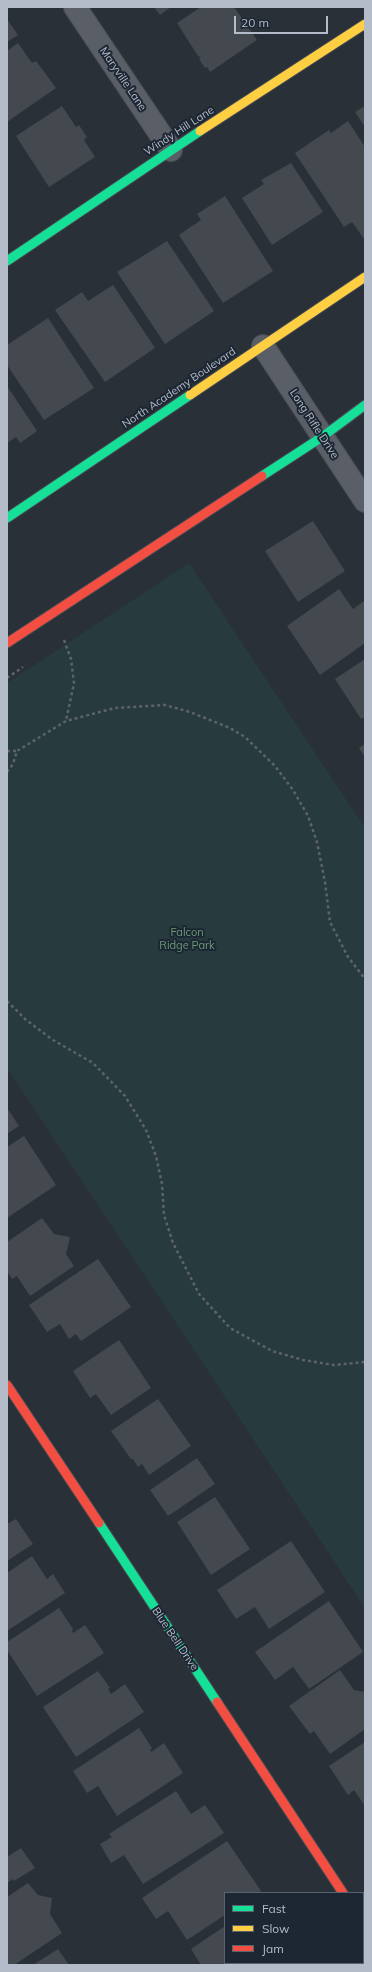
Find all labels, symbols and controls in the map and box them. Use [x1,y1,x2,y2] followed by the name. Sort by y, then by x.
[236,8,330,34] scale bar
[241,15,269,30] text: 20 m
[97,45,149,113] street label: Maryville Lane
[142,103,216,159] street label: Windy Hill Lane
[120,345,238,431] street label: North Academy Boulevard
[287,387,341,461] street label: Long Rifle Drive
[159,926,215,952] park label: Falcon Ridge Park
[149,1605,201,1673] street label: Blue Bell Drive
[224,1892,364,1964] legend
[262,1901,286,1916] text: Fast
[262,1921,290,1936] text: Slow
[262,1941,284,1956] text: Jam

